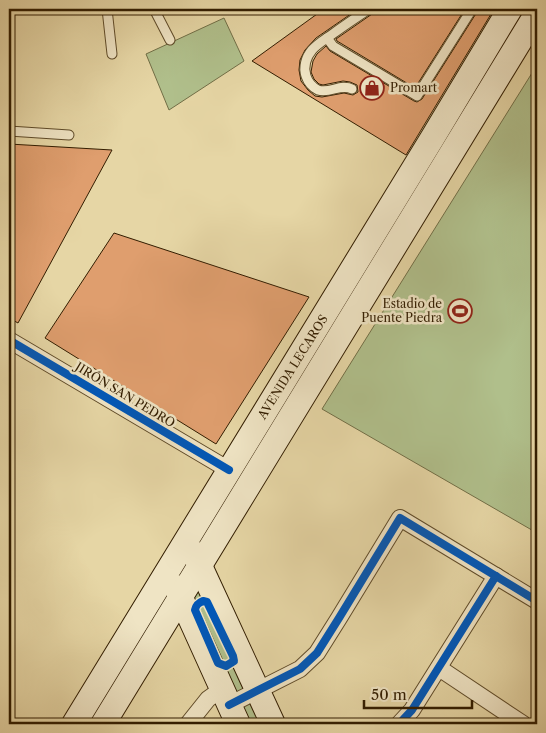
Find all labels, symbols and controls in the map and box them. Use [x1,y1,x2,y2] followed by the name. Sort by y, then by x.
[359,75,385,101] shop icon: Promart
[390,80,438,95] place label: Promart
[361,296,443,325] place label: Estadio de Puente Piedra
[447,298,473,324] sports icon: Estadio de Puente Piedra
[254,312,331,423] street label: AVENIDA LECAROS
[71,357,178,430] street label: JIRÓN SAN PEDRO
[364,678,471,710] scale bar
[371,685,407,704] text: 50 m

